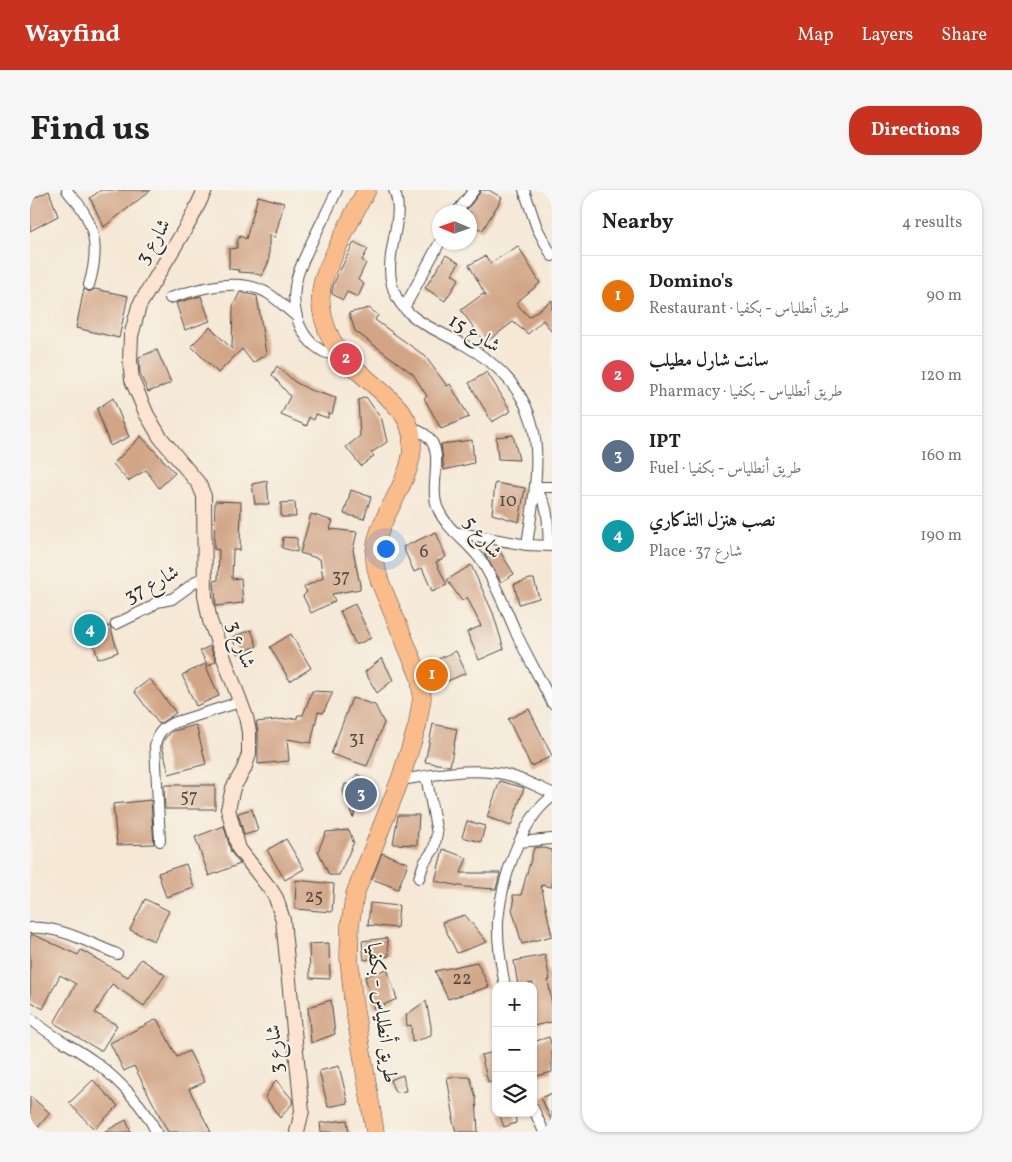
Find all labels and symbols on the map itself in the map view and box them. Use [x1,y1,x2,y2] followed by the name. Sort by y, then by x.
[432,205,477,250] north arrow
[129,214,180,271] street label: شارع 3
[442,308,505,362] street label: شارع 15
[330,340,362,378] pin: 2
[499,489,517,514] house number: 10
[454,510,508,567] street label: شارع 5
[373,536,399,562] your location
[419,540,429,565] house number: 6
[120,559,185,613] street label: شارع 37
[332,565,350,590] house number: 37
[74,611,106,649] pin: 4
[217,617,262,673] street label: شارع 3
[416,656,448,694] pin: 1
[349,727,365,752] house number: 31
[345,775,377,813] pin: 3
[180,785,198,810] house number: 57
[305,885,323,910] house number: 25
[358,941,406,1085] street label: طريق أنطلياس - بكفيا
[452,967,472,992] house number: 22
[260,1023,294,1075] street label: شارع 3

